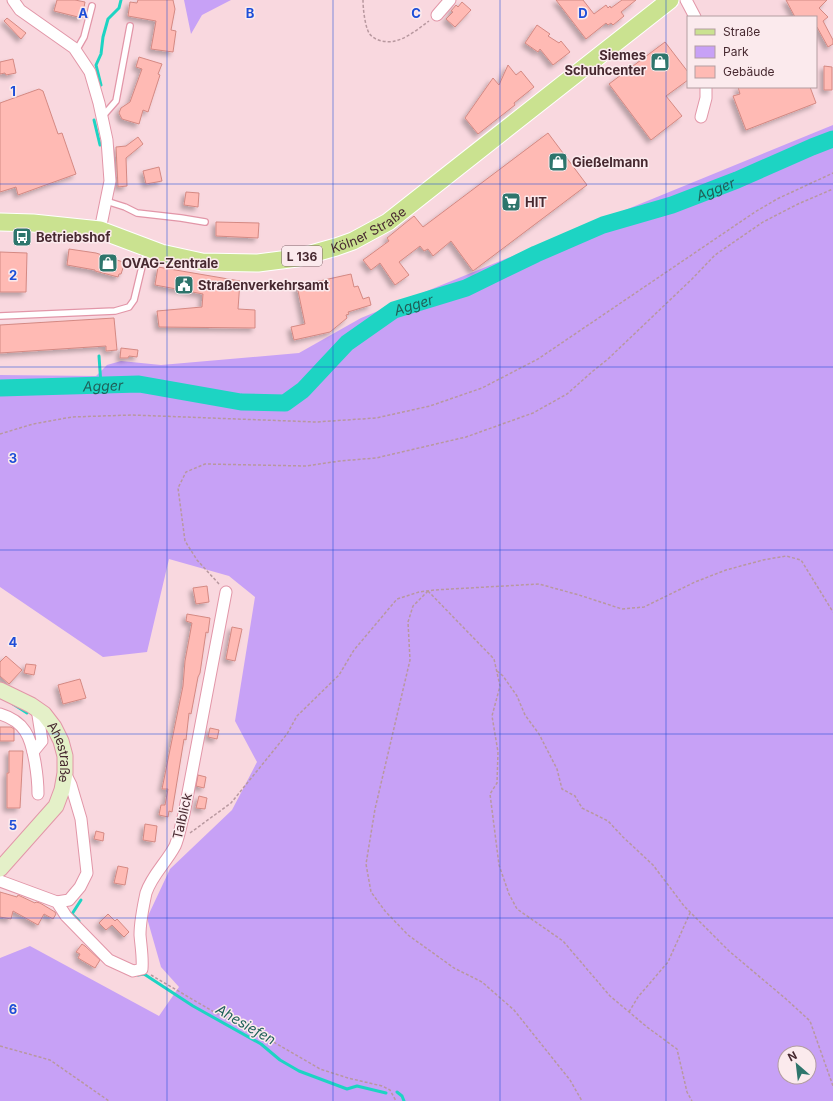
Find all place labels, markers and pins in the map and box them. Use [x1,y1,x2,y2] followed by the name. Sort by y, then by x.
[564,47,647,78] place label: Siemes Schuhcenter
[649,51,671,73] shop icon: Siemes Schuhcenter
[547,151,569,173] shop icon: Gießelmann
[572,154,648,170] place label: Gießelmann
[500,191,522,213] supermarket icon: HIT
[525,194,547,210] place label: HIT
[11,226,33,248] bus stop icon: Betriebshof
[36,229,111,245] place label: Betriebshof
[97,252,119,274] shop icon: OVAG-Zentrale
[122,255,219,271] place label: OVAG-Zentrale
[173,274,195,296] public building icon: Straßenverkehrsamt
[198,277,329,293] place label: Straßenverkehrsamt

